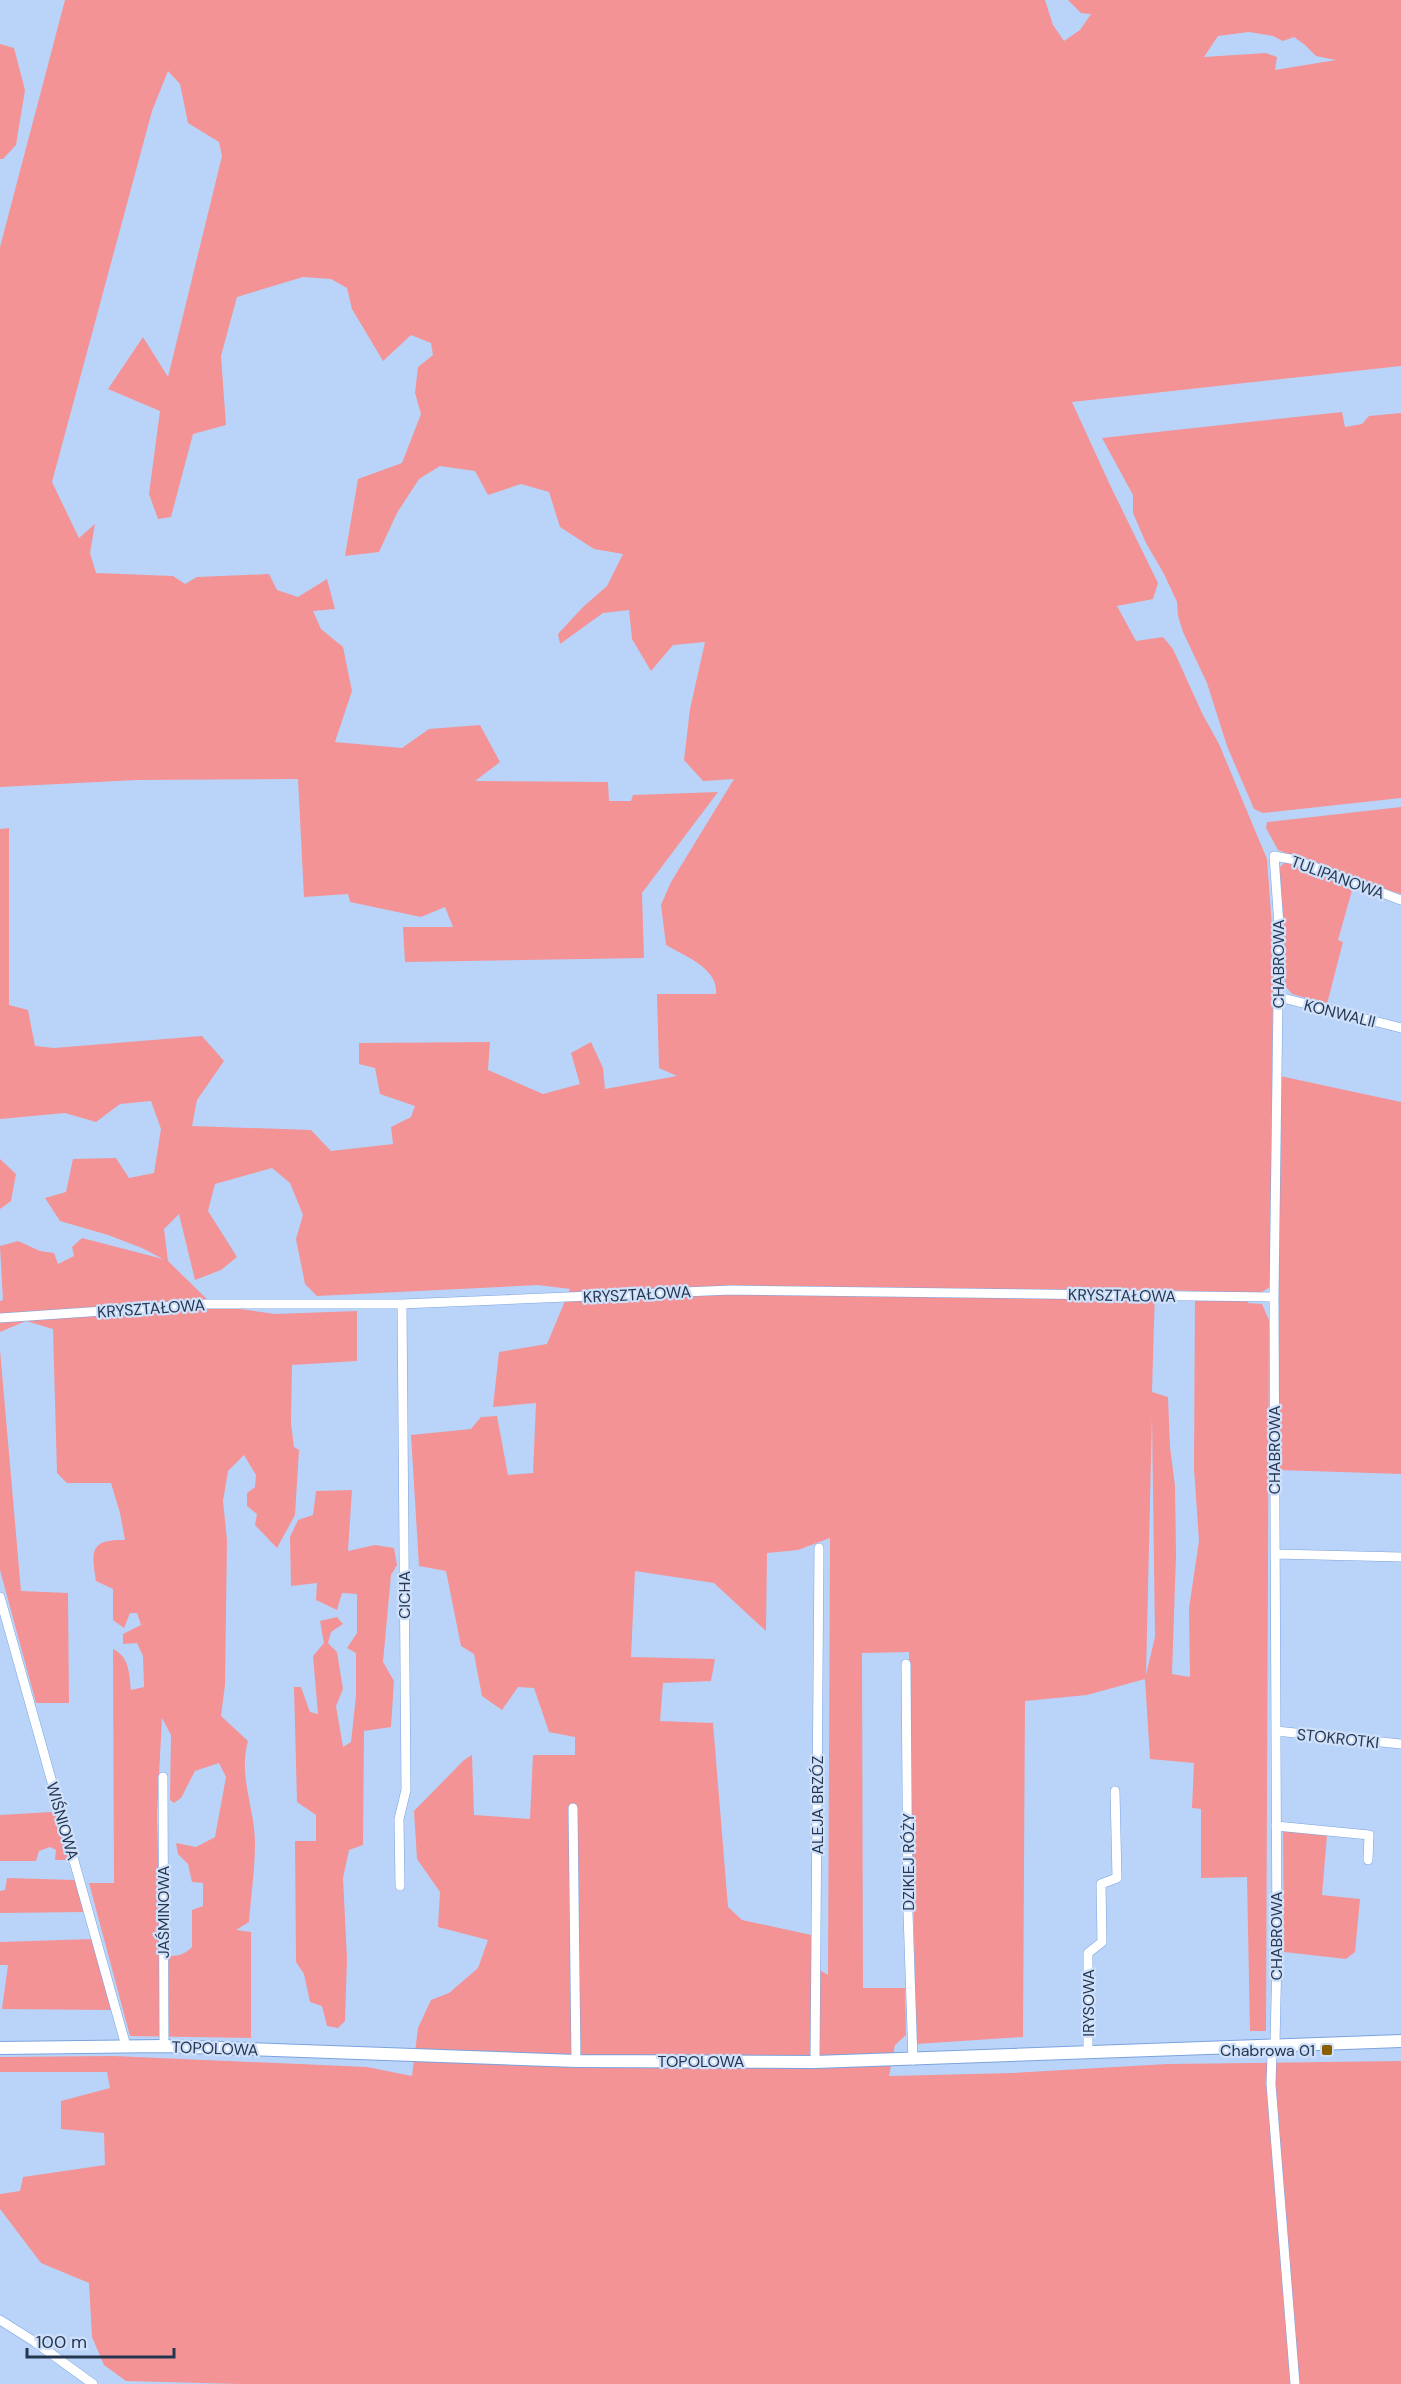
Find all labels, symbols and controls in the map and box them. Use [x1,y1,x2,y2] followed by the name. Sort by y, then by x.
[1288,851,1388,904] street label: TULIPANOWA
[1268,919,1289,1009] street label: CHABROWA
[1302,994,1378,1033] street label: KONWALII
[583,1281,692,1308] street label: KRYSZTAŁOWA
[1068,1284,1177,1307] street label: KRYSZTAŁOWA
[96,1294,206,1323] street label: KRYSZTAŁOWA
[1264,1405,1285,1495] street label: CHABROWA
[394,1571,415,1619] street label: CICHA
[1296,1724,1380,1753] street label: STOKROTKI
[807,1755,828,1855] street label: ALEJA BRZÓZ
[41,1780,84,1863] street label: WIŚNIOWA
[898,1813,919,1911] street label: DZIKIEJ RÓŻY
[153,1865,174,1958] street label: JAŚMINOWA
[1266,1891,1287,1981] street label: CHABROWA
[1078,1969,1099,2037] street label: IRYSOWA
[171,2036,259,2061] street label: TOPOLOWA
[1220,2040,1315,2061] place label: Chabrowa 01
[1320,2043,1334,2057] marker: Chabrowa 01
[658,2051,745,2072] street label: TOPOLOWA
[27,2321,174,2359] scale bar
[36,2330,87,2354] text: 100 m

